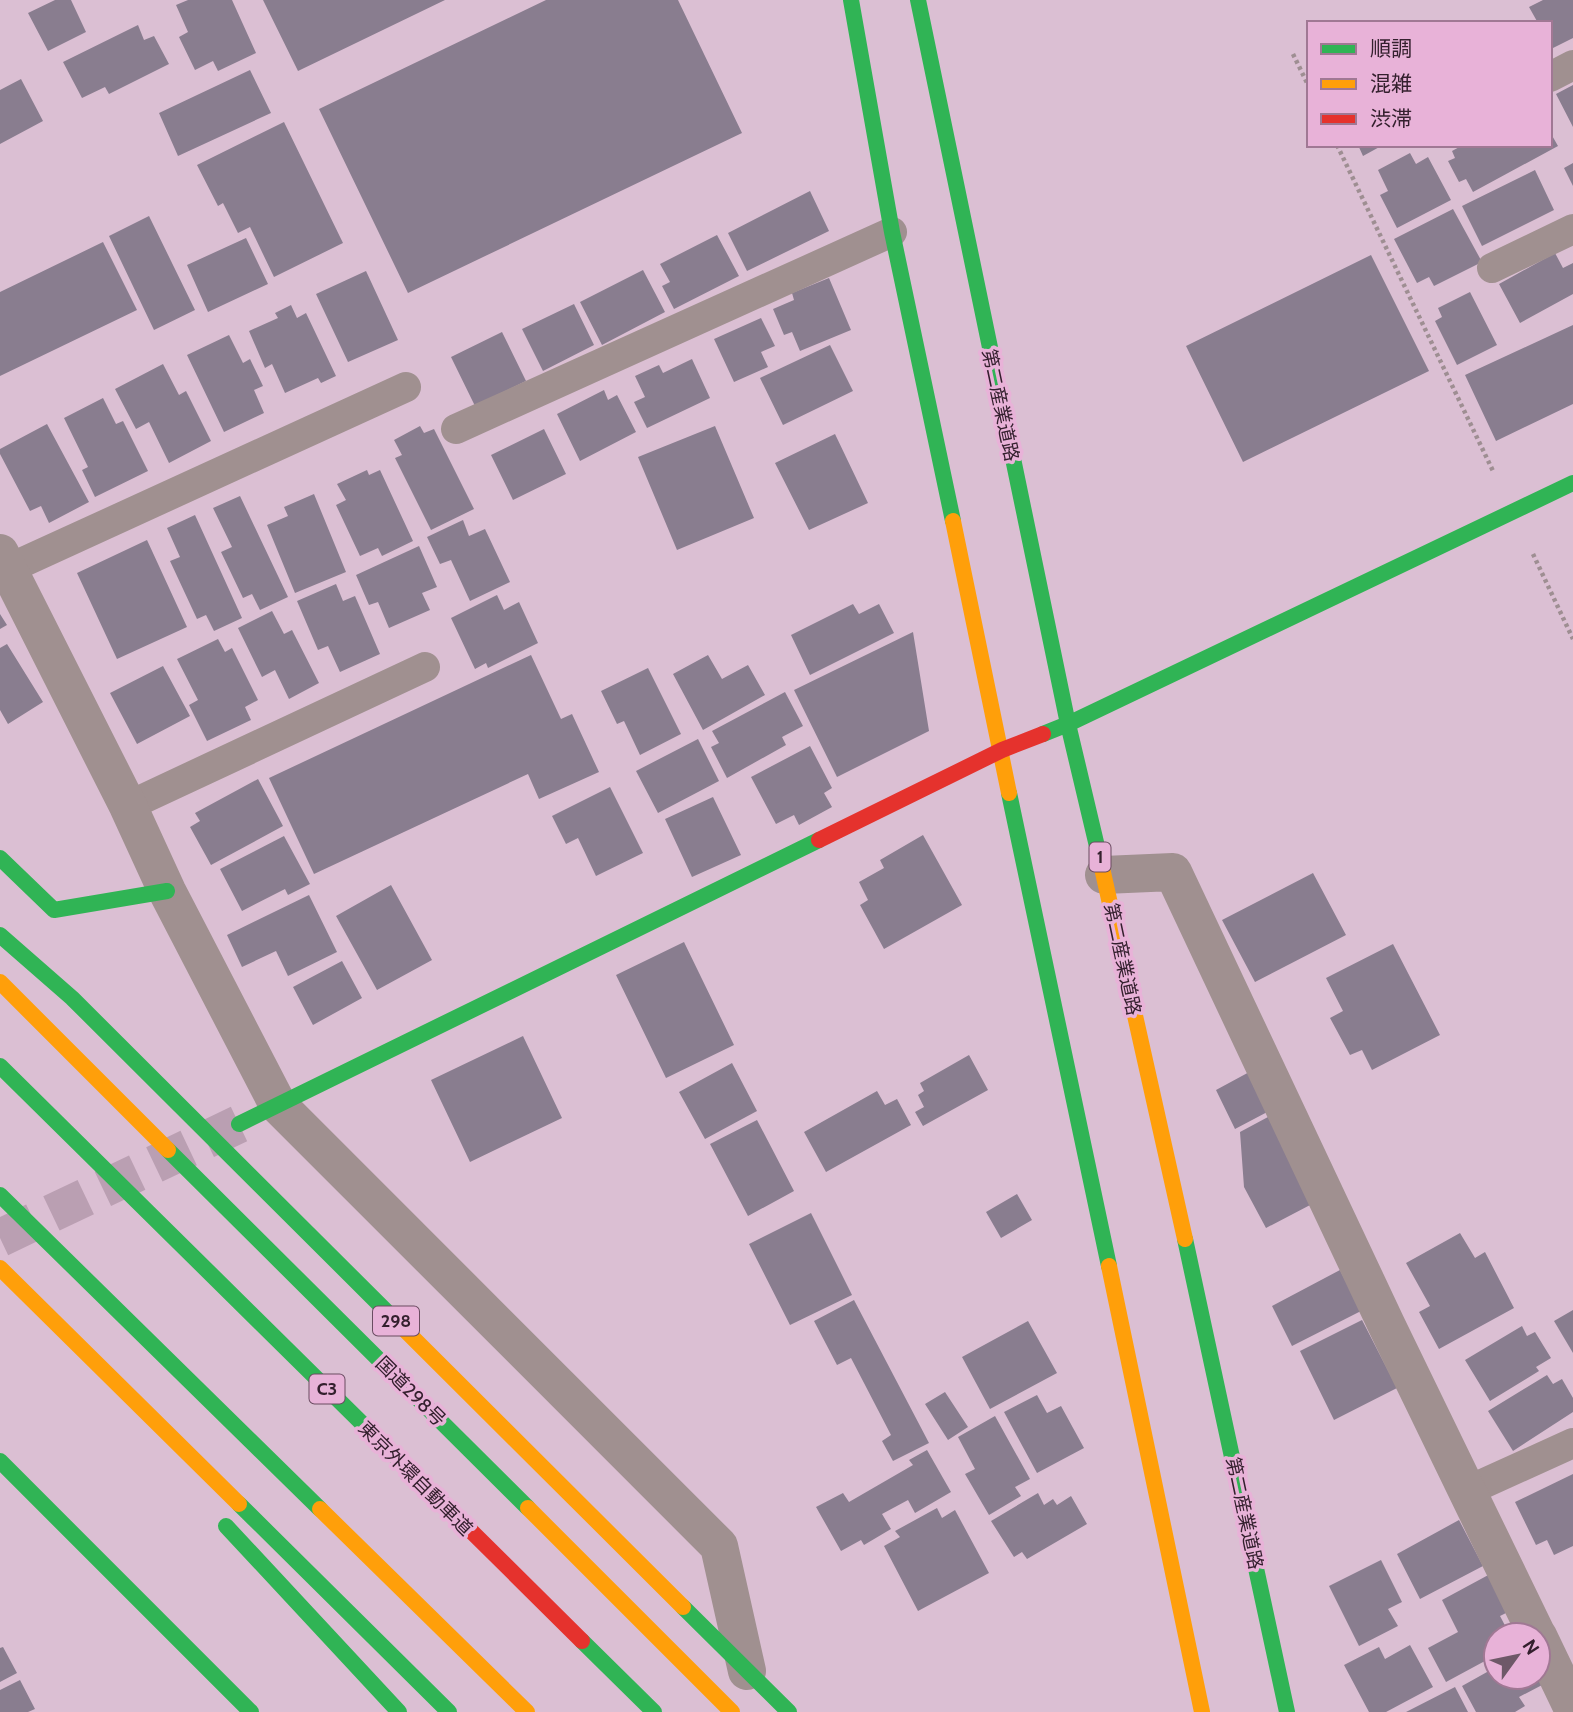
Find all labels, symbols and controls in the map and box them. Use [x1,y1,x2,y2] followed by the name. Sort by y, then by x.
[1307,21,1552,147] legend
[1370,36,1412,61] text: 順調
[1370,71,1412,96] text: 混雑
[1370,106,1412,131] text: 渋滞
[977,347,1024,463] street label: 第二産業道路
[1090,842,1110,872] road number: 1
[1099,901,1146,1017] street label: 第二産業道路
[373,1306,419,1336] road number: 298
[371,1352,450,1431] street label: 国道298号
[310,1374,344,1404] road number: C3
[354,1416,478,1540] street label: 東京外環自動車道
[1221,1455,1268,1571] street label: 第二産業道路
[1482,1621,1552,1691] north arrow
[1518,1635,1544,1659] text: N

